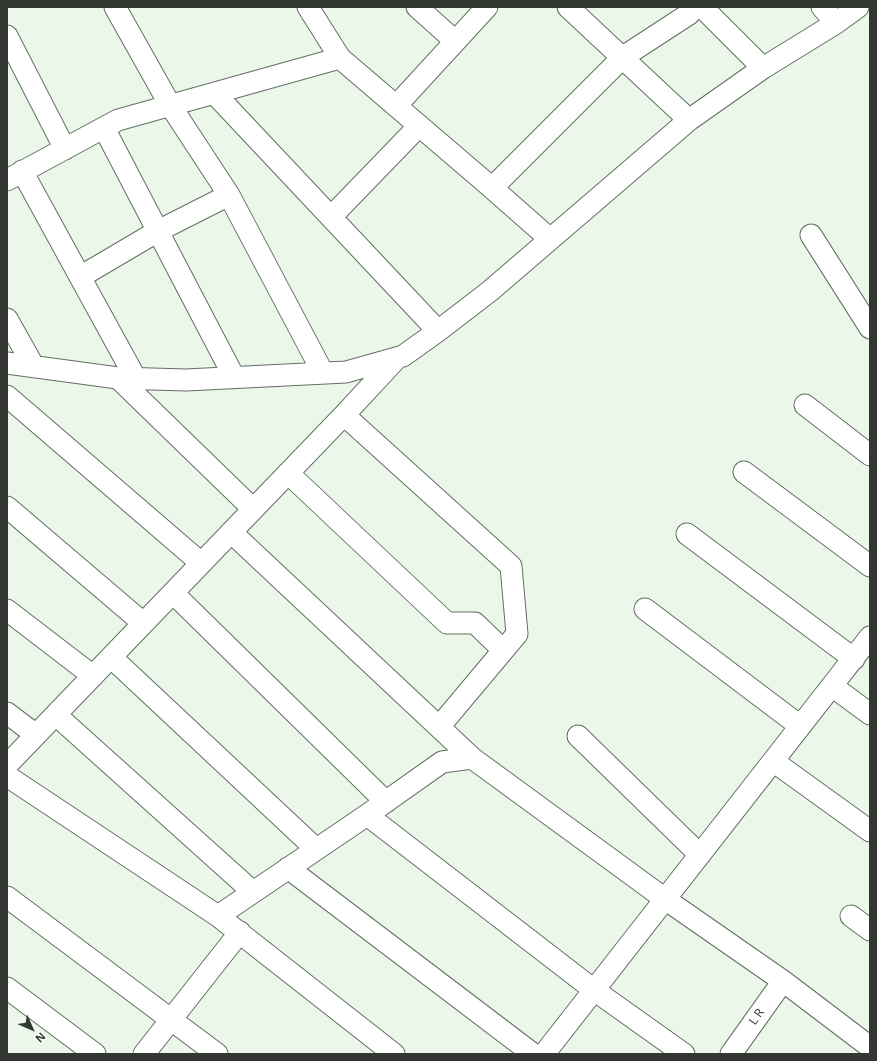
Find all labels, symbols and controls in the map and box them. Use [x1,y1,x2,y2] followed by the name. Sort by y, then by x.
[746,1006,768,1028] street label: L R
[12,1009,52,1049] north arrow
[32,1029,49,1046] text: N

